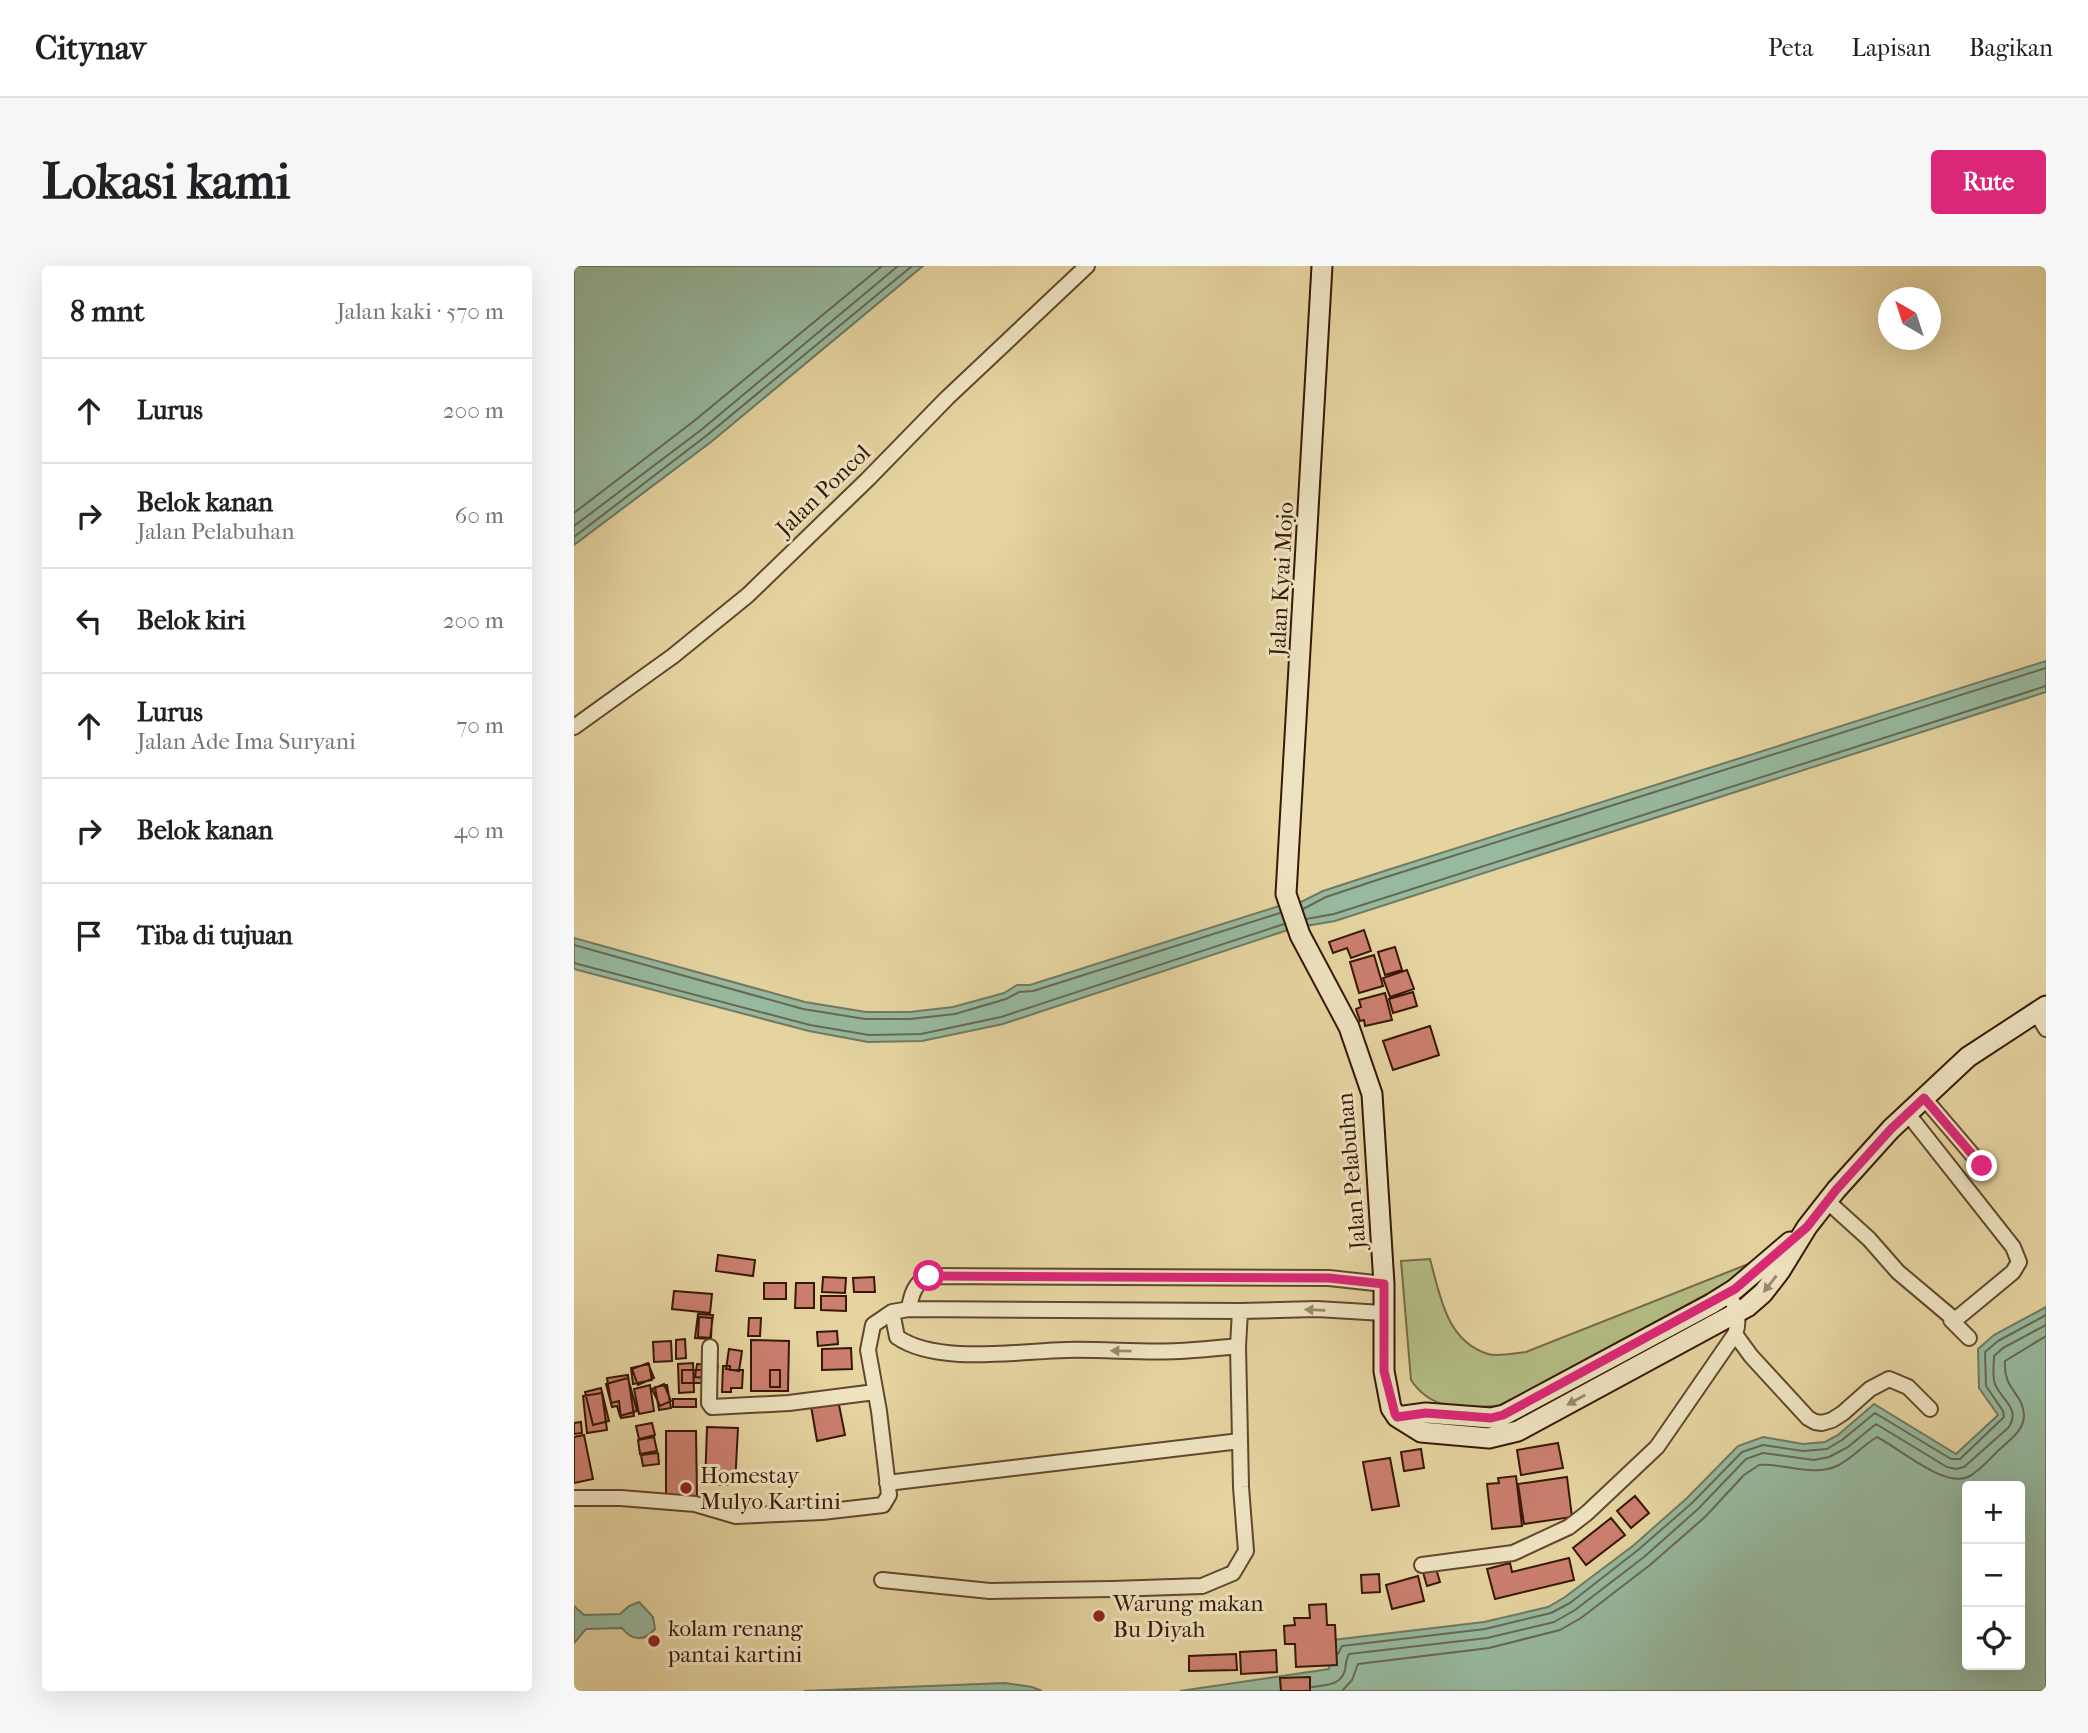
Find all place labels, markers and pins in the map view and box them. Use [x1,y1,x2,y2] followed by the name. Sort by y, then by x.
[700,1462,841,1515] place label: Homestay Mulyo Kartini
[678,1480,694,1496] marker: Homestay Mulyo Kartini
[1112,1590,1264,1643] place label: Warung makan Bu Diyah
[1091,1608,1107,1624] marker: Warung makan Bu Diyah
[667,1615,803,1668] place label: kolam renang pantai kartini
[646,1633,662,1649] marker: kolam renang pantai kartini

